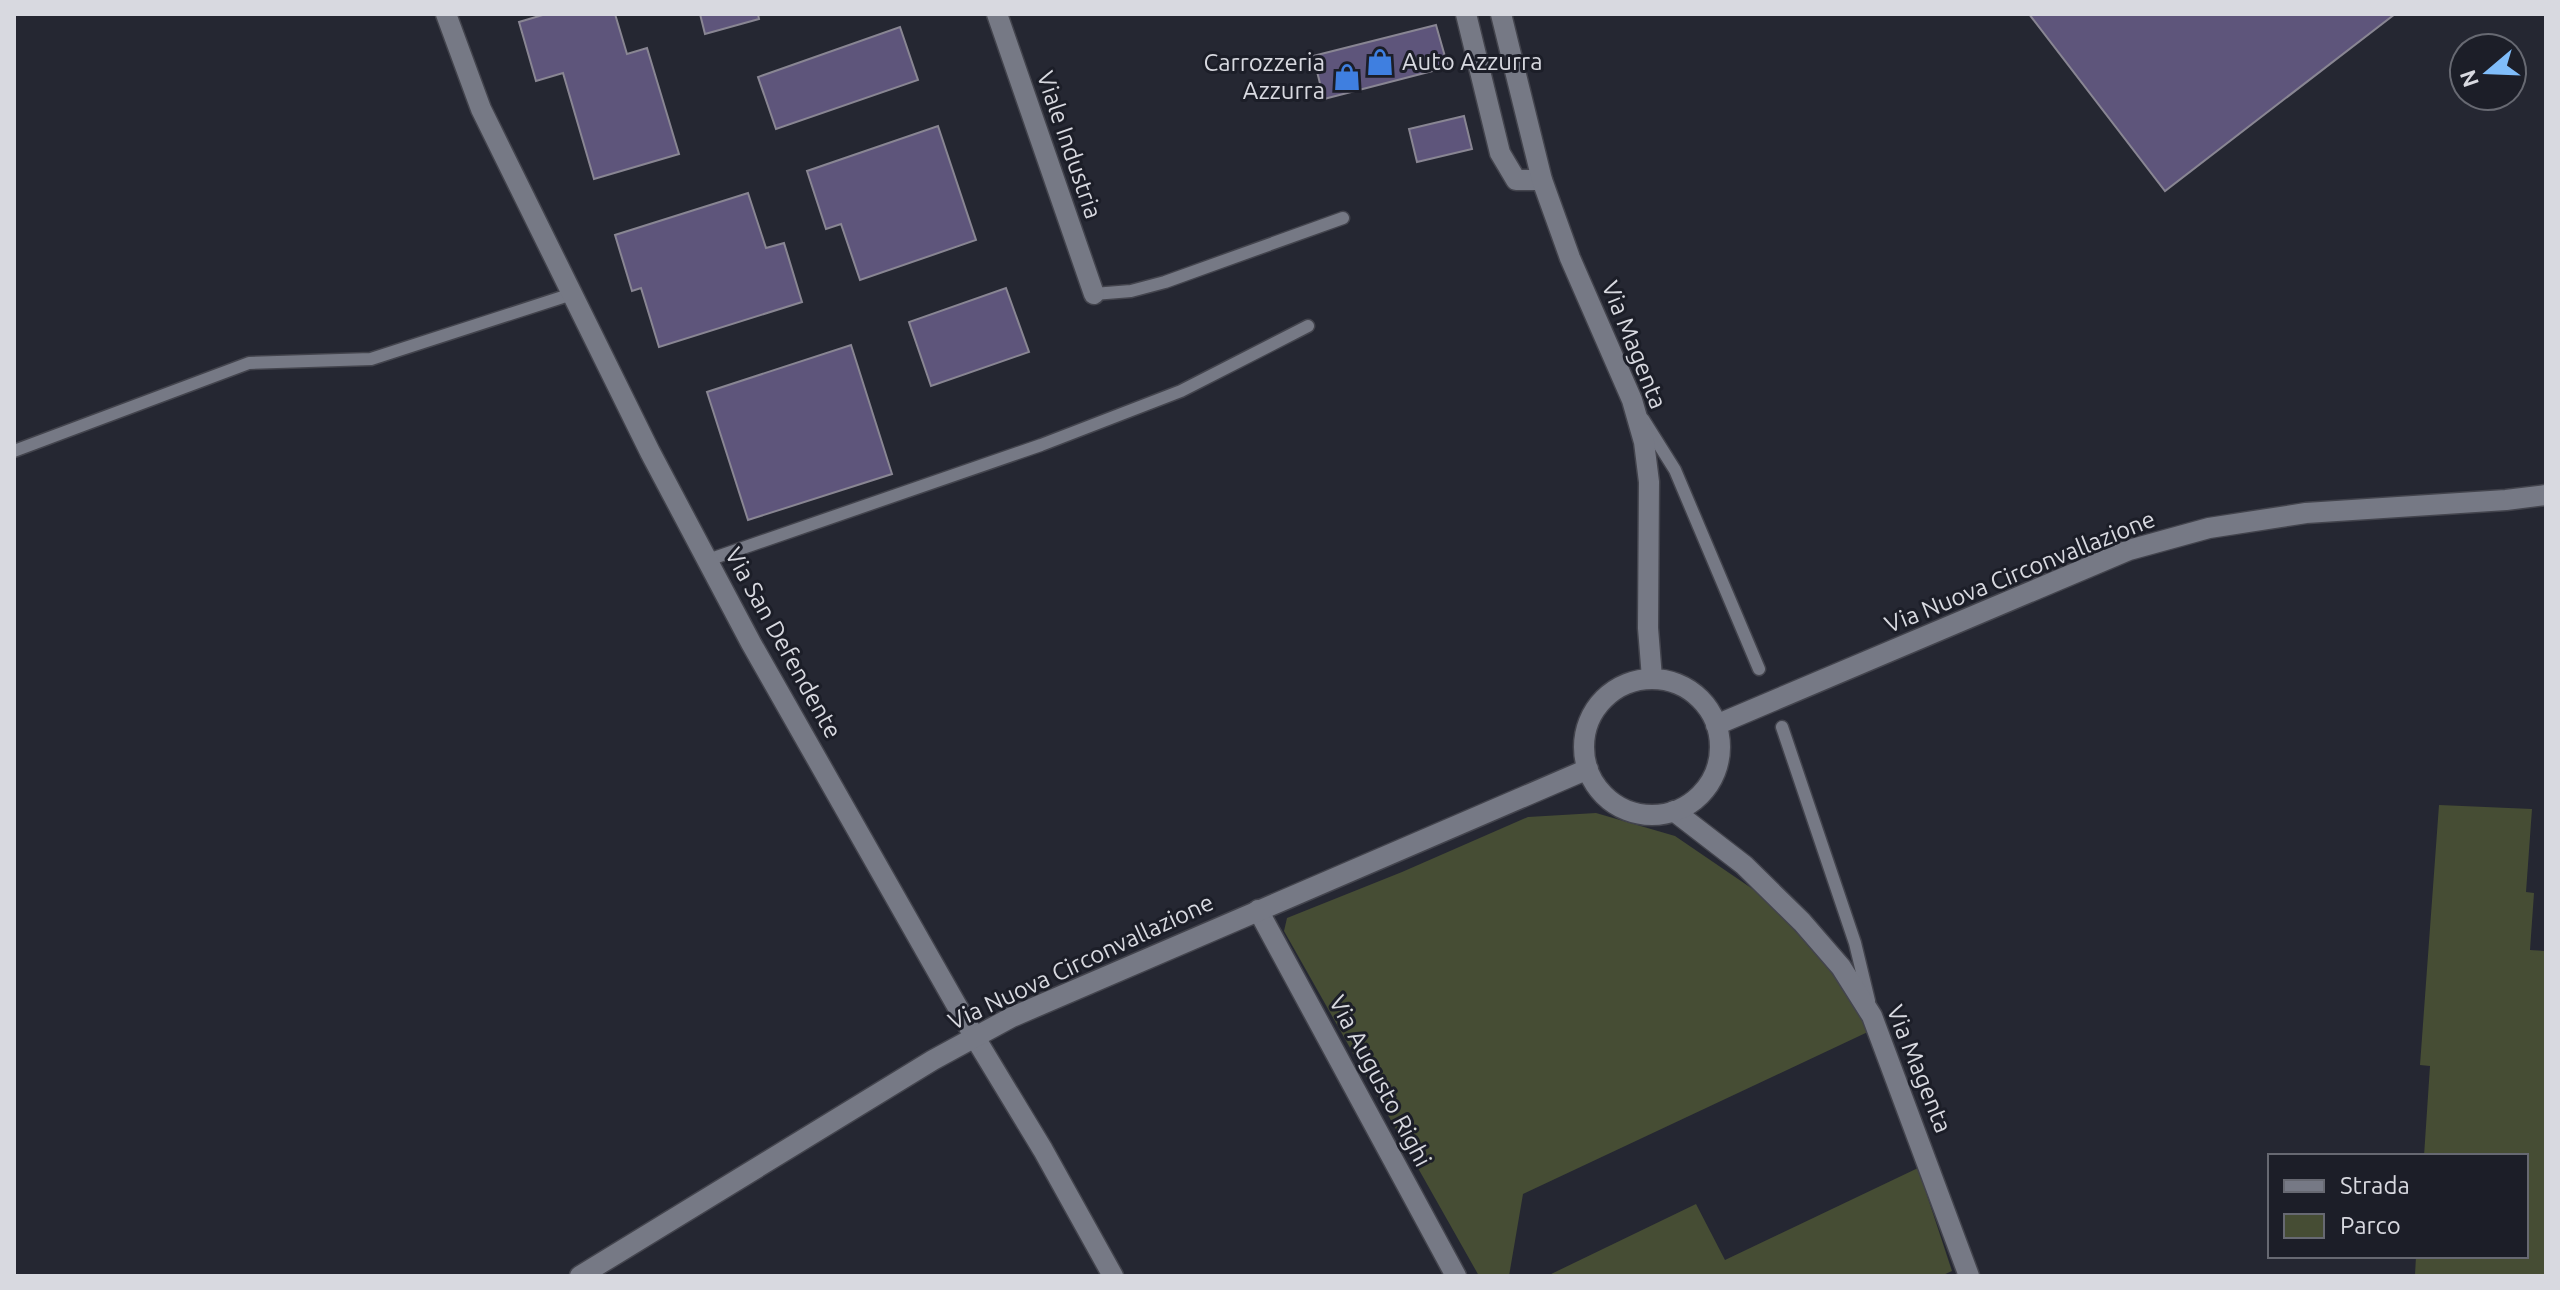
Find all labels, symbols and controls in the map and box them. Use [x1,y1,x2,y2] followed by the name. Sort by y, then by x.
[2448,32,2528,112] north arrow
[1365,47,1395,77] shop icon: Auto Azzurra
[1402,48,1542,75] place label: Auto Azzurra
[1204,49,1325,104] place label: Carrozzeria Azzurra
[1332,62,1362,92] shop icon: Carrozzeria Azzurra
[2454,67,2483,91] text: N
[1032,68,1107,222] street label: Viale Industria
[1597,277,1672,413] street label: Via Magenta
[1881,505,2159,638] street label: Via Nuova Circonvallazione
[720,543,847,743] street label: Via San Defendente
[944,888,1218,1035] street label: Via Nuova Circonvallazione
[1324,991,1437,1171] street label: Via Augusto Righi
[1882,1001,1957,1137] street label: Via Magenta
[2268,1154,2528,1258] legend
[2340,1172,2410,1199] text: Strada
[2340,1212,2401,1239] text: Parco

